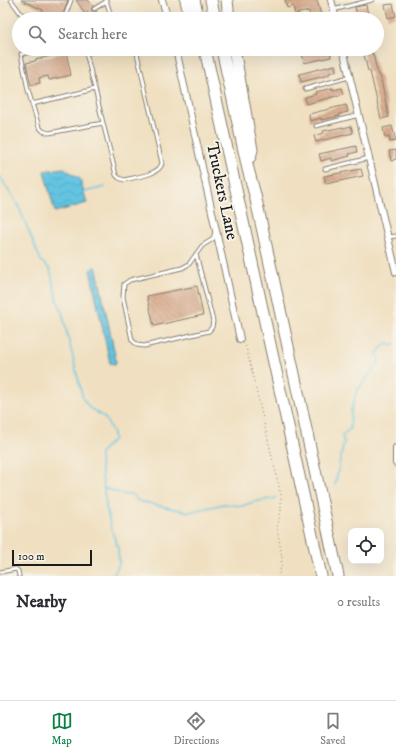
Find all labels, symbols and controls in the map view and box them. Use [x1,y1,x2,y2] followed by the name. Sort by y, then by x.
[12,12,384,56] search box
[26,23,48,45] icon: search
[58,25,127,44] text: Search here
[201,140,243,242] street label: Truckers Lane
[348,528,384,564] map controls
[348,528,384,564] button: locate
[12,548,92,567] scale bar
[18,550,44,564] text: 100 m
[16,591,66,613] text: Nearby
[337,594,380,610] text: 0 results
[51,710,73,748] tab: Map
[174,710,219,748] tab: Directions
[320,710,345,748] tab: Saved

